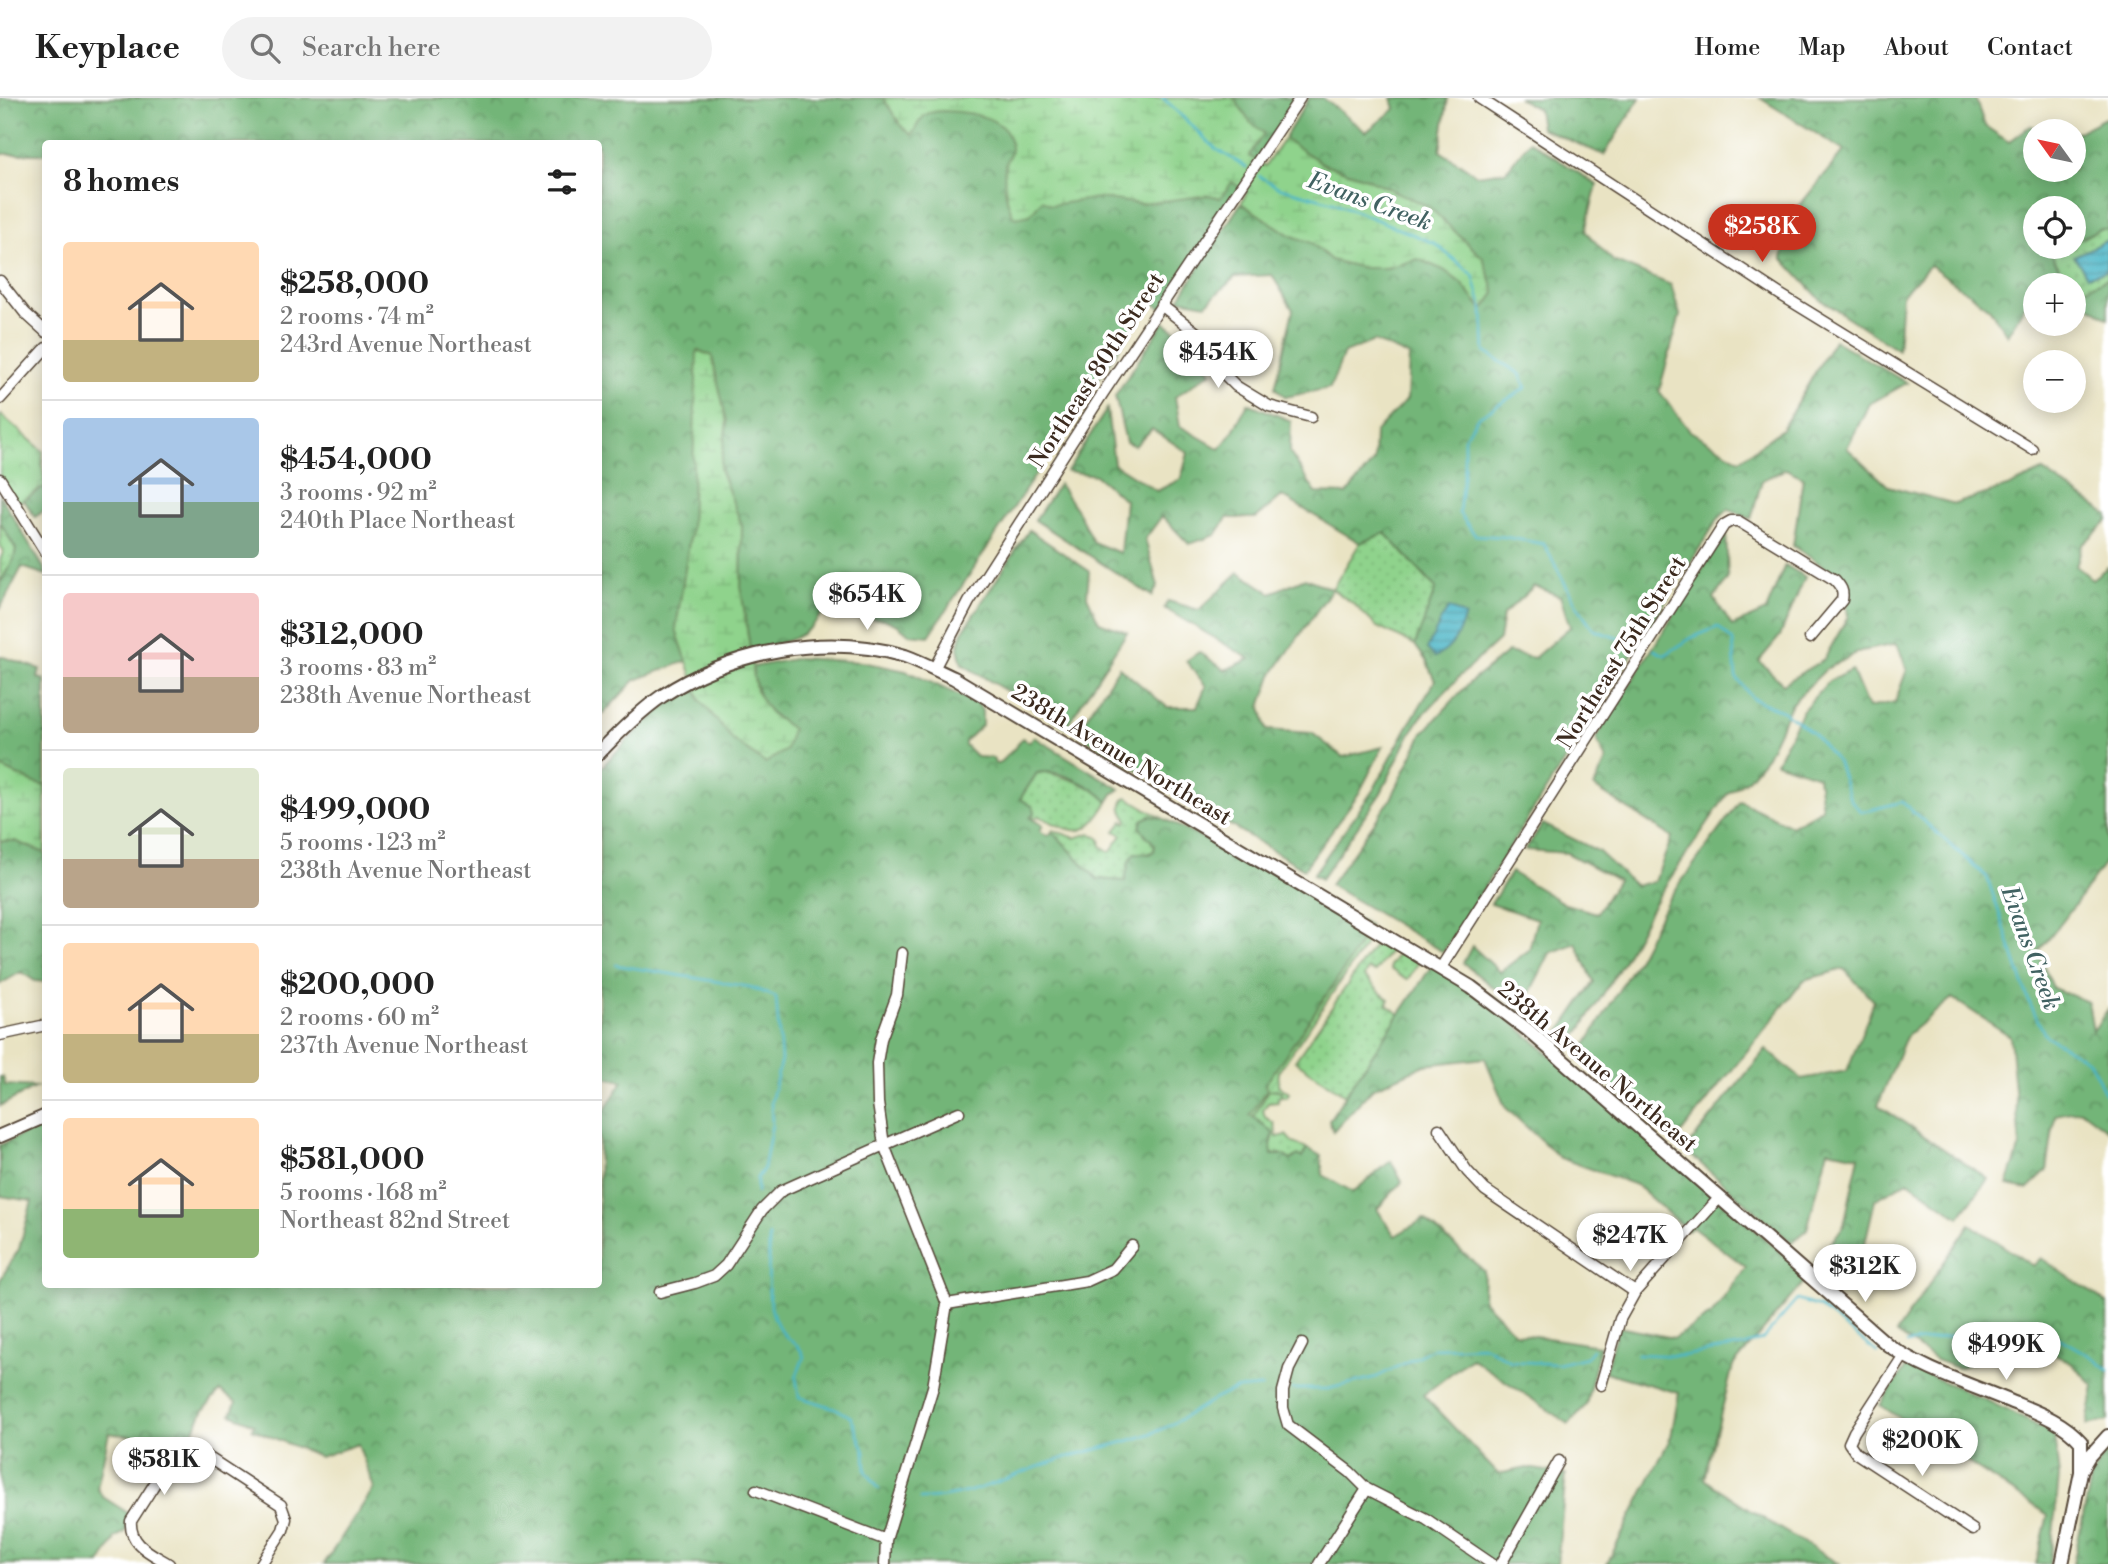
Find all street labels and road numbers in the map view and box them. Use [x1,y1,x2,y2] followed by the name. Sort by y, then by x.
[1023,268,1171,474] street label: Northeast 80th Street
[1551,551,1693,754] street label: Northeast 75th Street
[1007,678,1236,832] street label: 238th Avenue Northeast
[1492,975,1703,1158] street label: 238th Avenue Northeast

